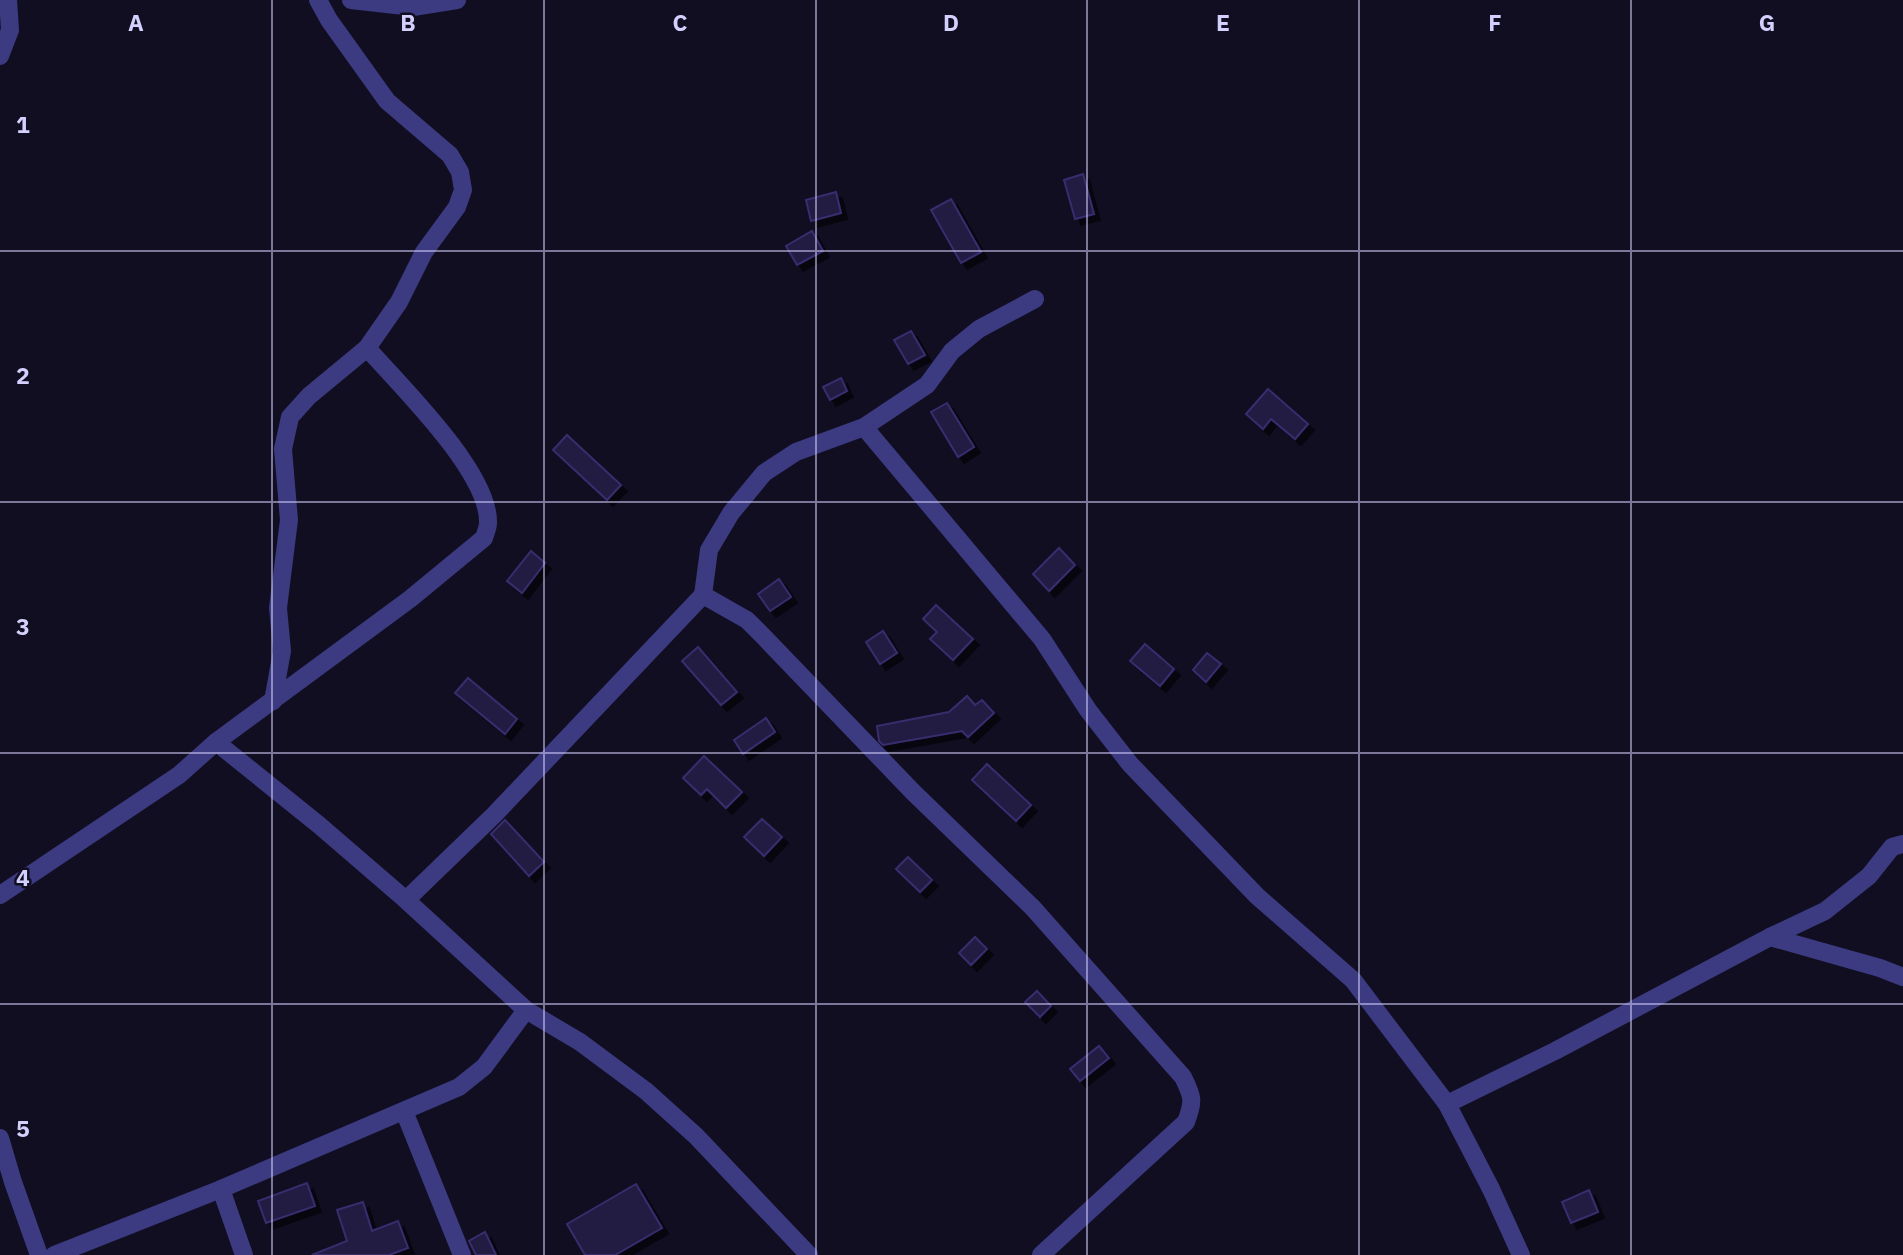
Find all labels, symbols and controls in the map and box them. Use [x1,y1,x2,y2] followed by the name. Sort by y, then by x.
[128,7,144,37] text: A
[400,7,416,37] text: B
[673,7,688,37] text: C
[943,7,959,37] text: D
[1216,7,1230,37] text: E
[1488,7,1502,37] text: F
[1759,7,1775,37] text: G
[16,109,30,139] text: 1
[16,360,30,390] text: 2
[16,611,30,641] text: 3
[16,862,30,892] text: 4
[16,1113,30,1143] text: 5

